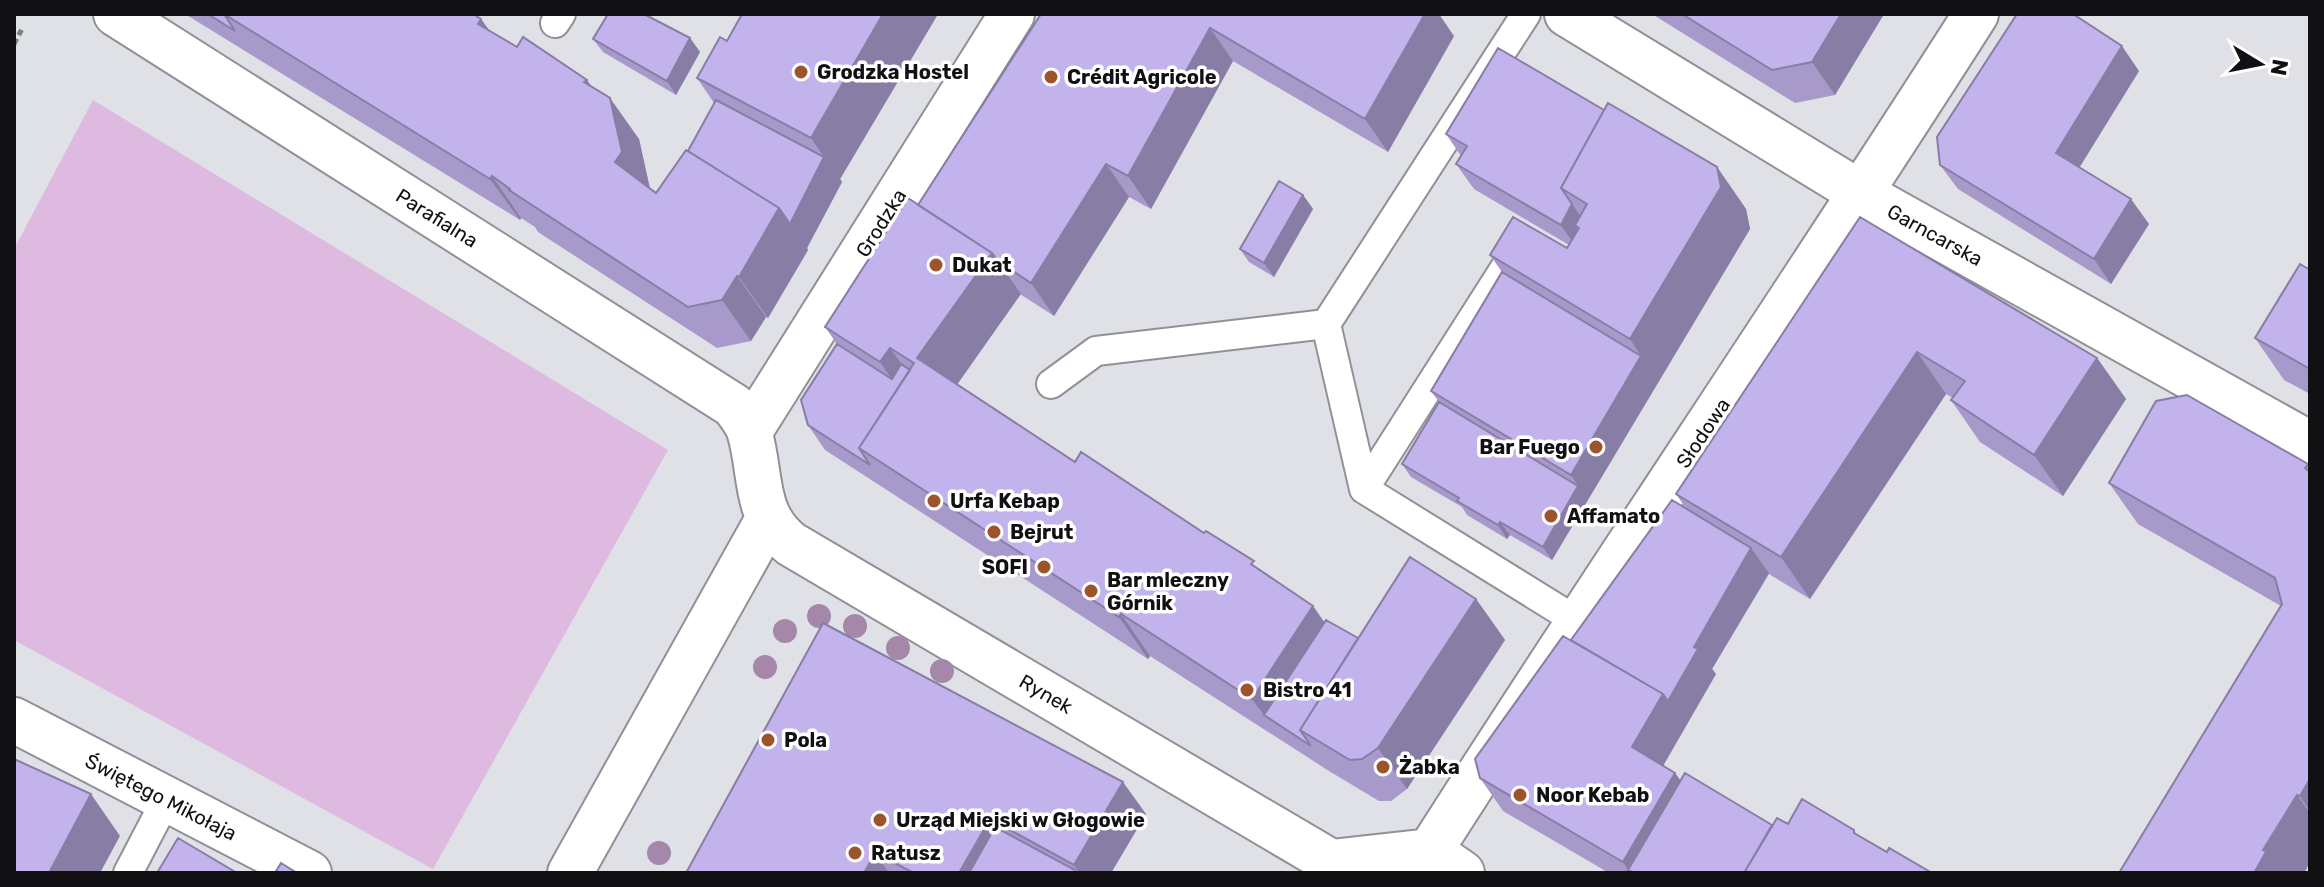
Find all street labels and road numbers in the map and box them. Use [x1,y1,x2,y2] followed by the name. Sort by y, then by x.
[392,183,482,253] street label: Parafialna
[851,185,911,261] street label: Grodzka
[1883,199,1987,271] street label: Garncarska
[1671,393,1735,473] street label: Słodowa
[1015,669,1078,719] street label: Rynek
[81,748,241,846] street label: Świętego Mikołaja

